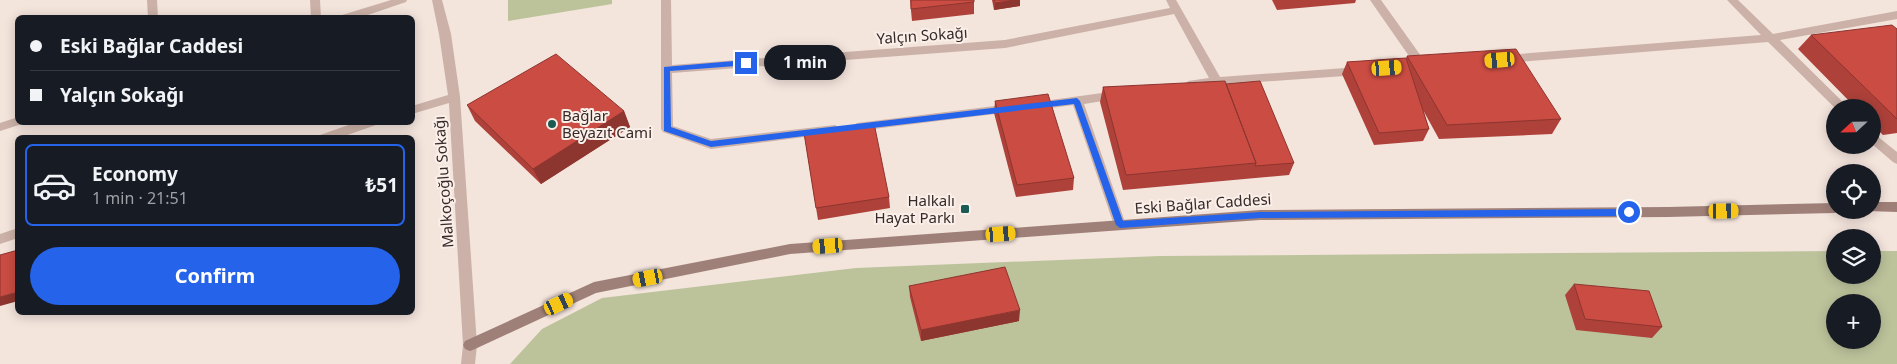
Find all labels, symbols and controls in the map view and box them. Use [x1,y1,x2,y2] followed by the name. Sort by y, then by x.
[876,22,968,48] street label: Yalçın Sokağı
[60,33,243,59] text: Eski Bağlar Caddesi
[764,46,846,80] callout: 1 min
[783,51,827,73] text: 1 min
[1484,51,1515,69] car
[735,52,757,74] route end
[1371,59,1402,77] car
[60,82,184,108] text: Yalçın Sokağı
[1826,99,1881,154] north arrow
[1826,99,1881,349] map controls
[562,105,652,142] place label: Bağlar Beyazıt Cami
[428,115,458,249] street label: Malkoçoğlu Sokağı
[546,118,558,130] marker: Bağlar Beyazıt Cami
[92,161,178,187] text: Economy
[32,163,77,208] icon: car
[1826,164,1881,219] button: locate
[365,172,398,198] text: ₺51
[92,187,188,209] text: 1 min · 21:51
[1134,188,1272,218] street label: Eski Bağlar Caddesi
[875,190,955,227] place label: Halkalı Hayat Parkı
[1618,201,1640,223] route start
[959,203,971,215] marker: Halkalı Hayat Parkı
[1708,203,1739,219] car
[985,225,1016,243] car
[1826,229,1881,284] button: layers
[812,237,843,255] car
[30,247,400,305] button: Confirm
[631,268,664,288] car
[542,291,575,317] car
[1826,294,1881,349] button: +

